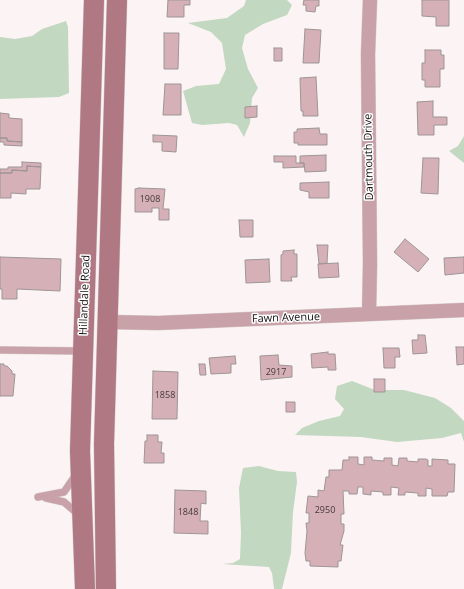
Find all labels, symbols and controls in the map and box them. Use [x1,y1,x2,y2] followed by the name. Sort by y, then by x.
[362,114,376,200] street label: Dartmouth Drive
[140,194,160,204] house number: 1908
[77,255,93,335] street label: Hillandale Road
[252,310,320,326] street label: Fawn Avenue
[266,367,286,377] house number: 2917
[155,390,175,400] house number: 1858
[315,505,335,515] house number: 2950
[178,507,198,517] house number: 1848

